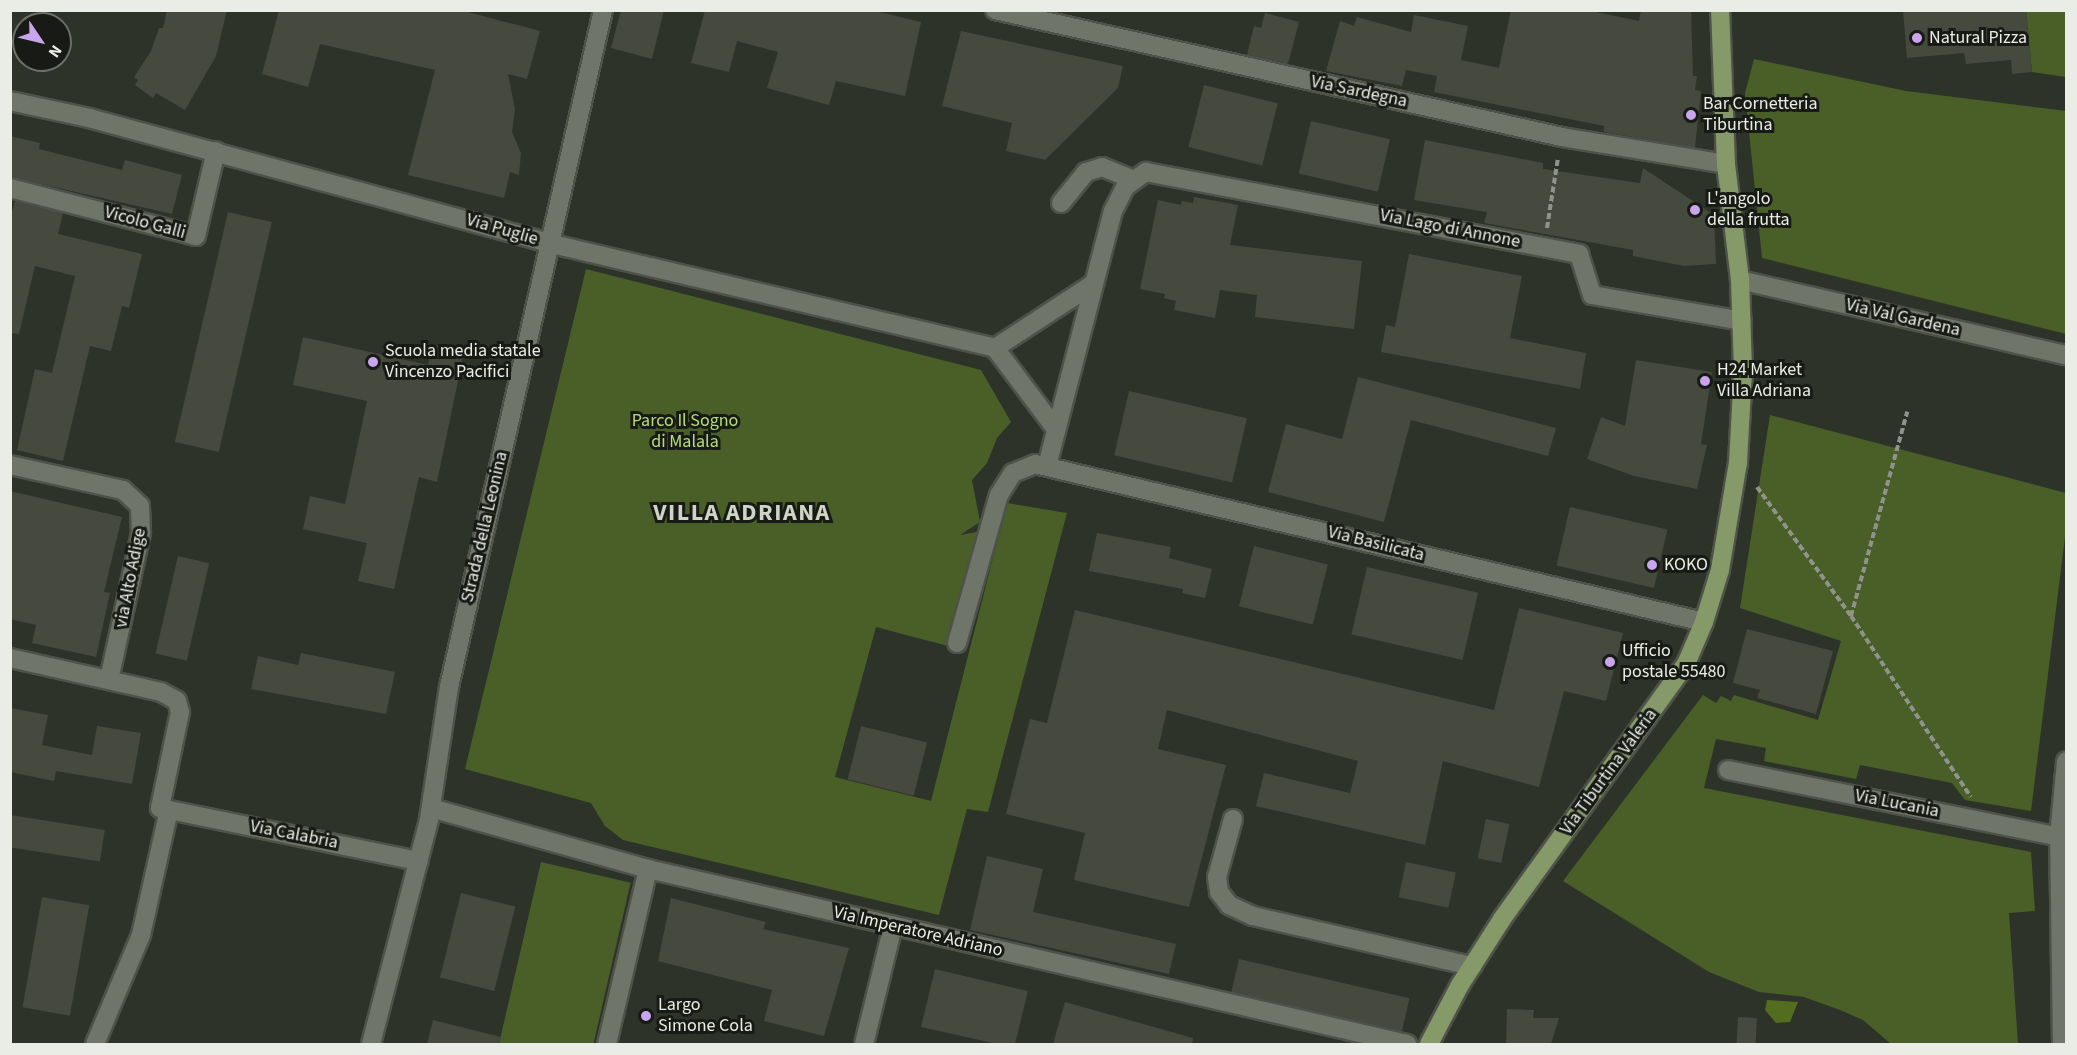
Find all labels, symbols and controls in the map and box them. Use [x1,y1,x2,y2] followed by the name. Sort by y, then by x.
[12,12,72,72] north arrow
[1929,27,2027,49] place label: Natural Pizza
[1910,31,1924,45] marker: Natural Pizza
[43,41,67,62] text: N
[1309,71,1409,113] street label: Via Sardegna
[1703,94,1818,136] place label: Bar Cornetteria Tiburtina
[1684,108,1698,122] marker: Bar Cornetteria Tiburtina
[1707,189,1790,232] place label: L'angolo della frutta
[102,202,188,244] street label: Vicolo Galli
[1688,203,1702,217] marker: L'angolo della frutta
[1378,205,1522,253] street label: Via Lago di Annone
[464,210,540,250] street label: Via Puglie
[1844,294,1962,342] street label: Via Val Gardena
[385,341,541,384] place label: Scuola media statale Vincenzo Pacifici
[366,355,380,369] marker: Scuola media statale Vincenzo Pacifici
[1717,360,1811,403] place label: H24 Market Villa Adriana
[1698,374,1712,388] marker: H24 Market Villa Adriana
[632,411,738,454] park label: Parco Il Sogno di Malala
[457,450,513,604] street label: Strada della Leonina
[653,499,831,527] district label: VILLA ADRIANA
[1326,522,1426,566] street label: Via Basilicata
[111,526,151,630] street label: via Alto Adige
[1664,554,1708,576] place label: KOKO
[1645,558,1659,572] marker: KOKO
[1622,641,1726,684] place label: Ufficio postale 55480
[1603,655,1617,669] marker: Ufficio postale 55480
[1556,705,1662,839] street label: Via Tiburtina Valeria
[1853,785,1941,823] street label: Via Lucania
[248,816,340,854] street label: Via Calabria
[831,902,1005,962] street label: Via Imperatore Adriano
[658,995,753,1038] place label: Largo Simone Cola
[639,1009,653,1023] marker: Largo Simone Cola

